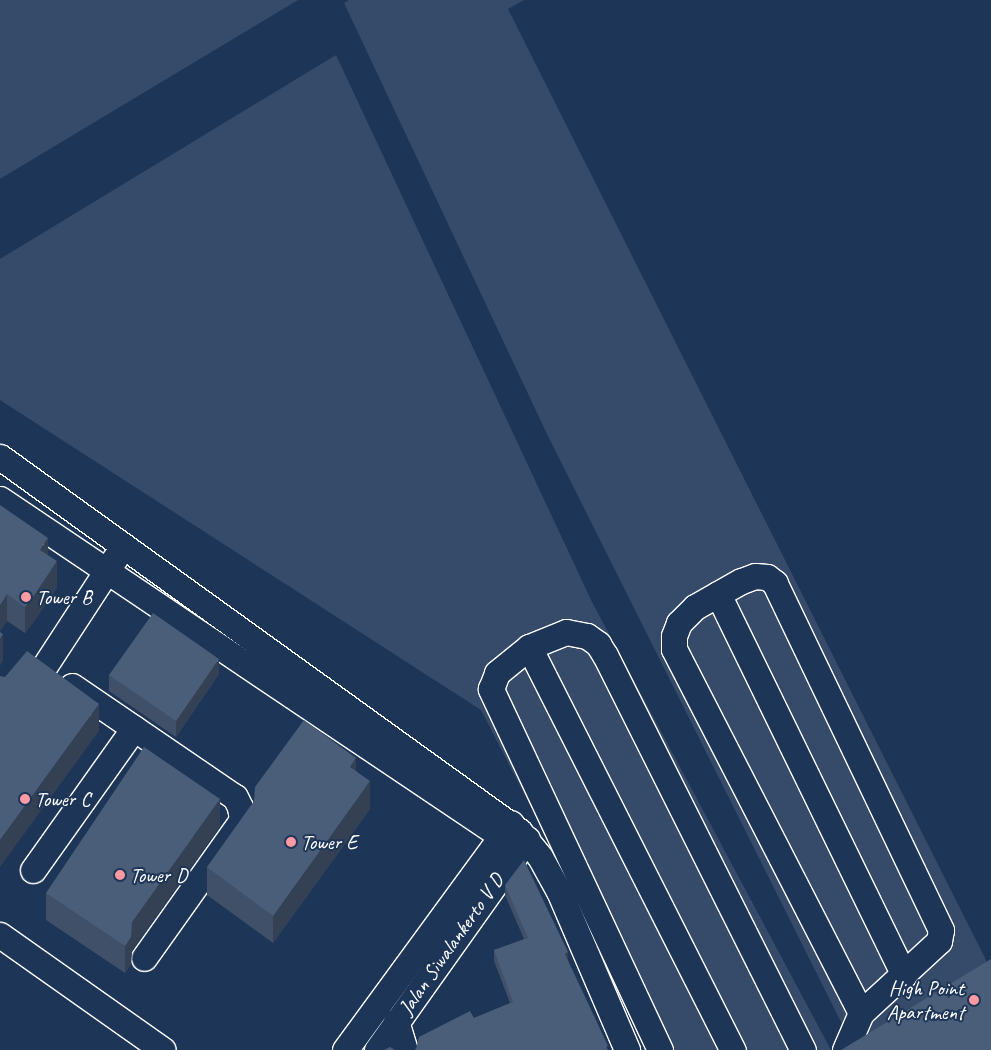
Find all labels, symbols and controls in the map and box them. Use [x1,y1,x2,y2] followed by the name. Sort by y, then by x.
[36,584,92,610] place label: Tower B
[20,591,32,603] marker: Tower B
[35,786,90,812] place label: Tower C
[19,793,31,805] marker: Tower C
[301,829,357,855] place label: Tower E
[285,836,297,848] marker: Tower E
[130,862,187,888] place label: Tower D
[114,869,126,881] marker: Tower D
[393,869,509,1019] street label: Jalan Siwalankerto V D
[887,975,964,1025] place label: High Point Apartment
[968,994,980,1006] marker: High Point Apartment

